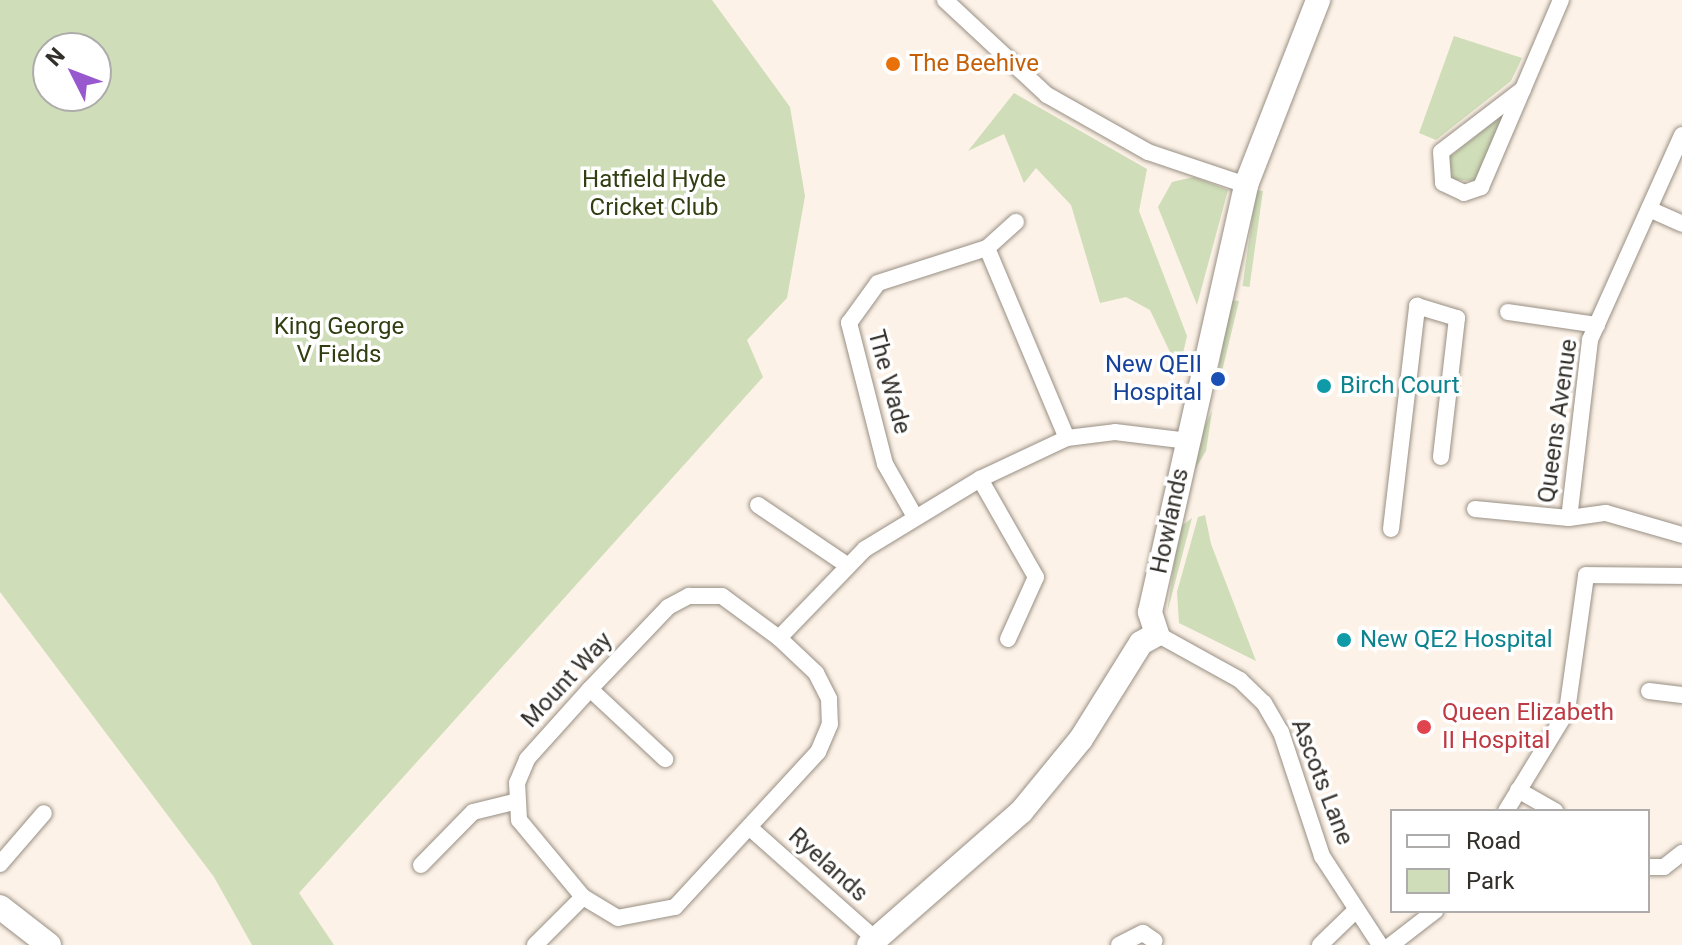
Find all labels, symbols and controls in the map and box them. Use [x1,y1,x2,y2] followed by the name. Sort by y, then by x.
[32,32,112,112] north arrow
[41,43,70,71] text: N
[909,50,1039,78] place label: The Beehive
[884,55,902,73] marker: The Beehive
[582,166,726,222] park label: Hatfield Hyde Cricket Club
[274,313,404,369] park label: King George V Fields
[861,327,917,437] street label: The Wade
[1532,337,1584,505] street label: Queens Avenue
[1105,351,1202,407] place label: New QEII Hospital
[1209,370,1227,388] marker: New QEII Hospital
[1340,372,1460,400] place label: Birch Court
[1315,377,1333,395] marker: Birch Court
[1145,466,1195,576] street label: Howlands
[516,626,618,734] street label: Mount Way
[1360,626,1553,654] place label: New QE2 Hospital
[1335,631,1353,649] marker: New QE2 Hospital
[1442,699,1614,755] place label: Queen Elizabeth II Hospital
[1285,715,1359,849] street label: Ascots Lane
[1413,716,1435,738] marker: Queen Elizabeth II Hospital
[1390,809,1650,913] legend
[782,822,874,908] street label: Ryelands
[1466,827,1521,855] text: Road
[1466,867,1514,895] text: Park

